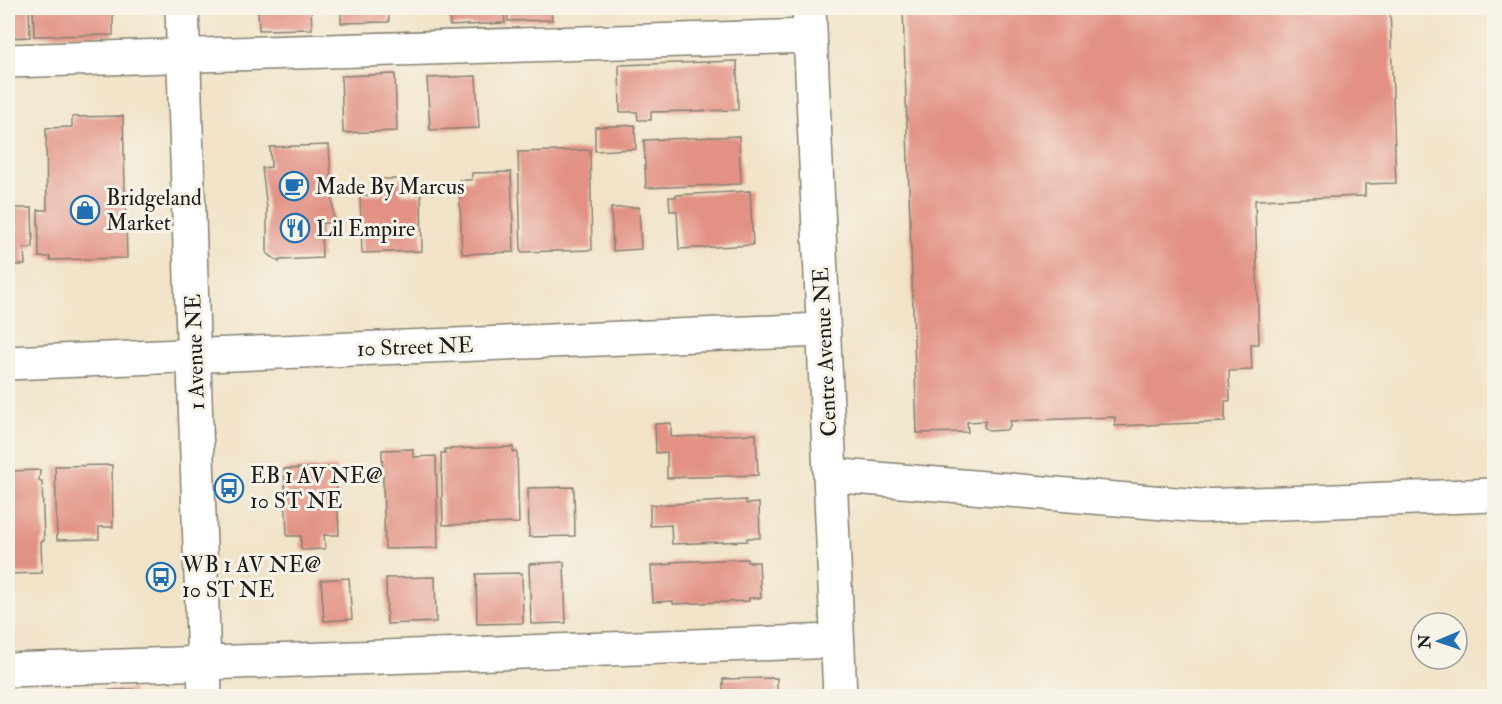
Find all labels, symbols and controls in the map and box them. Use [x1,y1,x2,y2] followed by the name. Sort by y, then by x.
[278,170,310,202] cafe icon: Made By Marcus
[315,173,465,201] place label: Made By Marcus
[106,184,202,237] place label: Bridgeland Market
[69,194,101,226] shop icon: Bridgeland Market
[279,212,311,244] restaurant icon: Lil Empire
[316,215,415,244] place label: Lil Empire
[807,266,843,437] street label: Centre Avenue NE
[179,293,211,411] street label: 1 Avenue NE
[356,331,474,363] street label: 10 Street NE
[250,462,383,515] place label: EB 1 AV NE@ 10 ST NE
[213,472,245,504] bus stop icon: EB 1 AV NE@ 10 ST NE
[181,551,321,604] place label: WB 1 AV NE@ 10 ST NE
[145,561,177,593] bus stop icon: WB 1 AV NE@ 10 ST NE
[1409,611,1469,671] north arrow
[1415,633,1435,650] text: N

